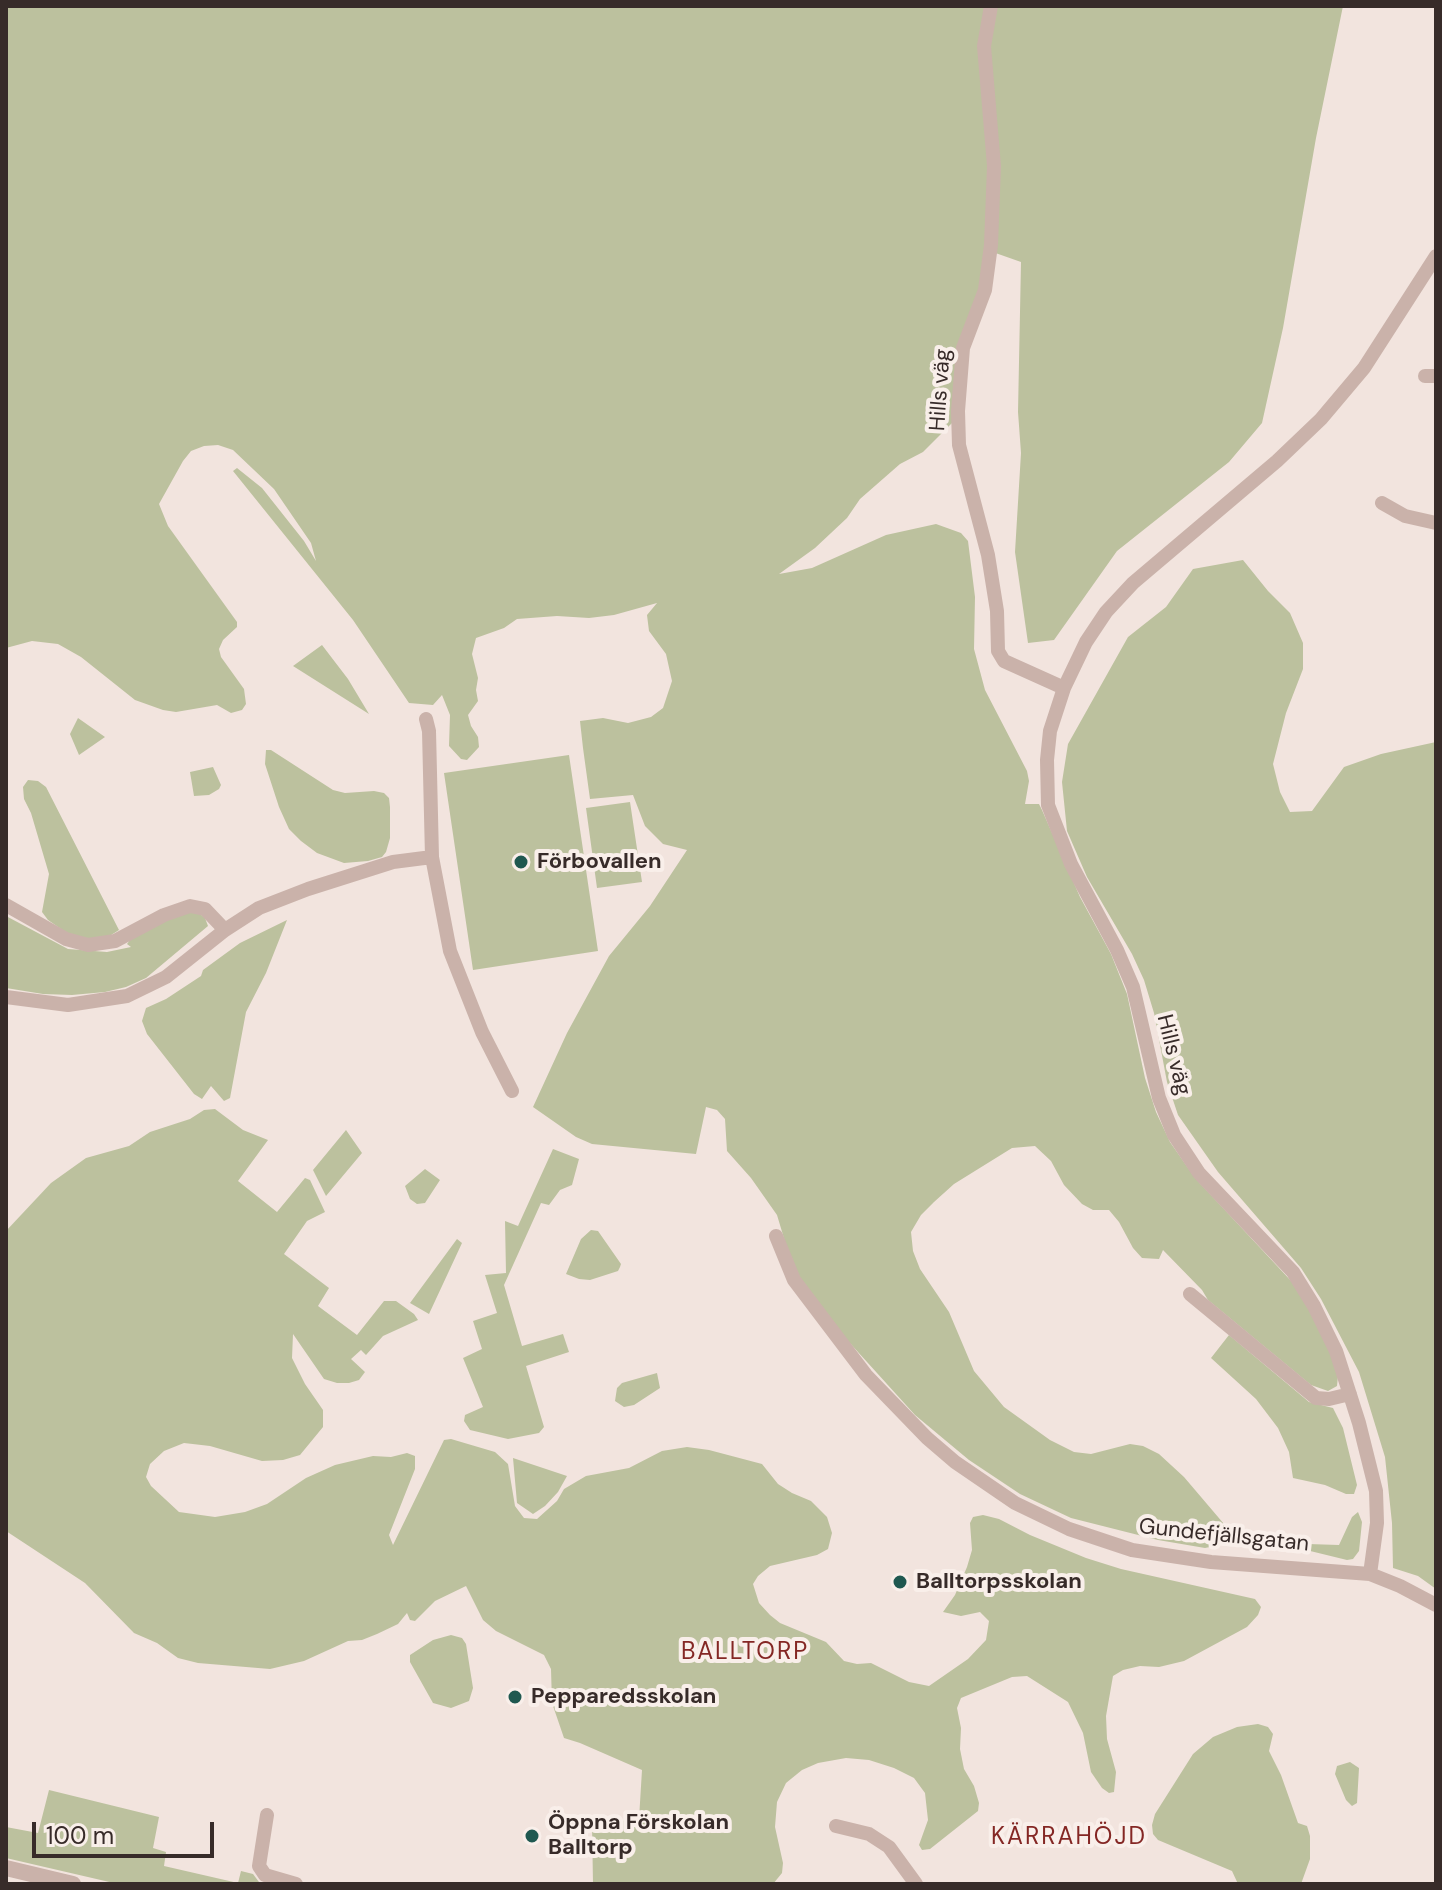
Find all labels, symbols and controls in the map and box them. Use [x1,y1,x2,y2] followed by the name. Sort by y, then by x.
[925,348,957,432] street label: Hills väg
[537,849,662,875] place label: Förbovallen
[512,853,530,871] marker: Förbovallen
[1150,1012,1196,1098] street label: Hills väg
[1138,1514,1310,1558] street label: Gundefjällsgatan
[916,1569,1082,1595] place label: Balltorpsskolan
[891,1573,909,1591] marker: Balltorpsskolan
[681,1639,809,1667] district label: BALLTORP
[531,1684,716,1710] place label: Pepparedsskolan
[506,1688,524,1706] marker: Pepparedsskolan
[36,1806,218,1856] scale bar
[548,1810,729,1862] place label: Öppna Förskolan Balltorp
[46,1820,114,1851] text: 100 m
[991,1824,1147,1852] district label: KÄRRAHÖJD
[523,1827,541,1845] marker: Öppna Förskolan Balltorp

